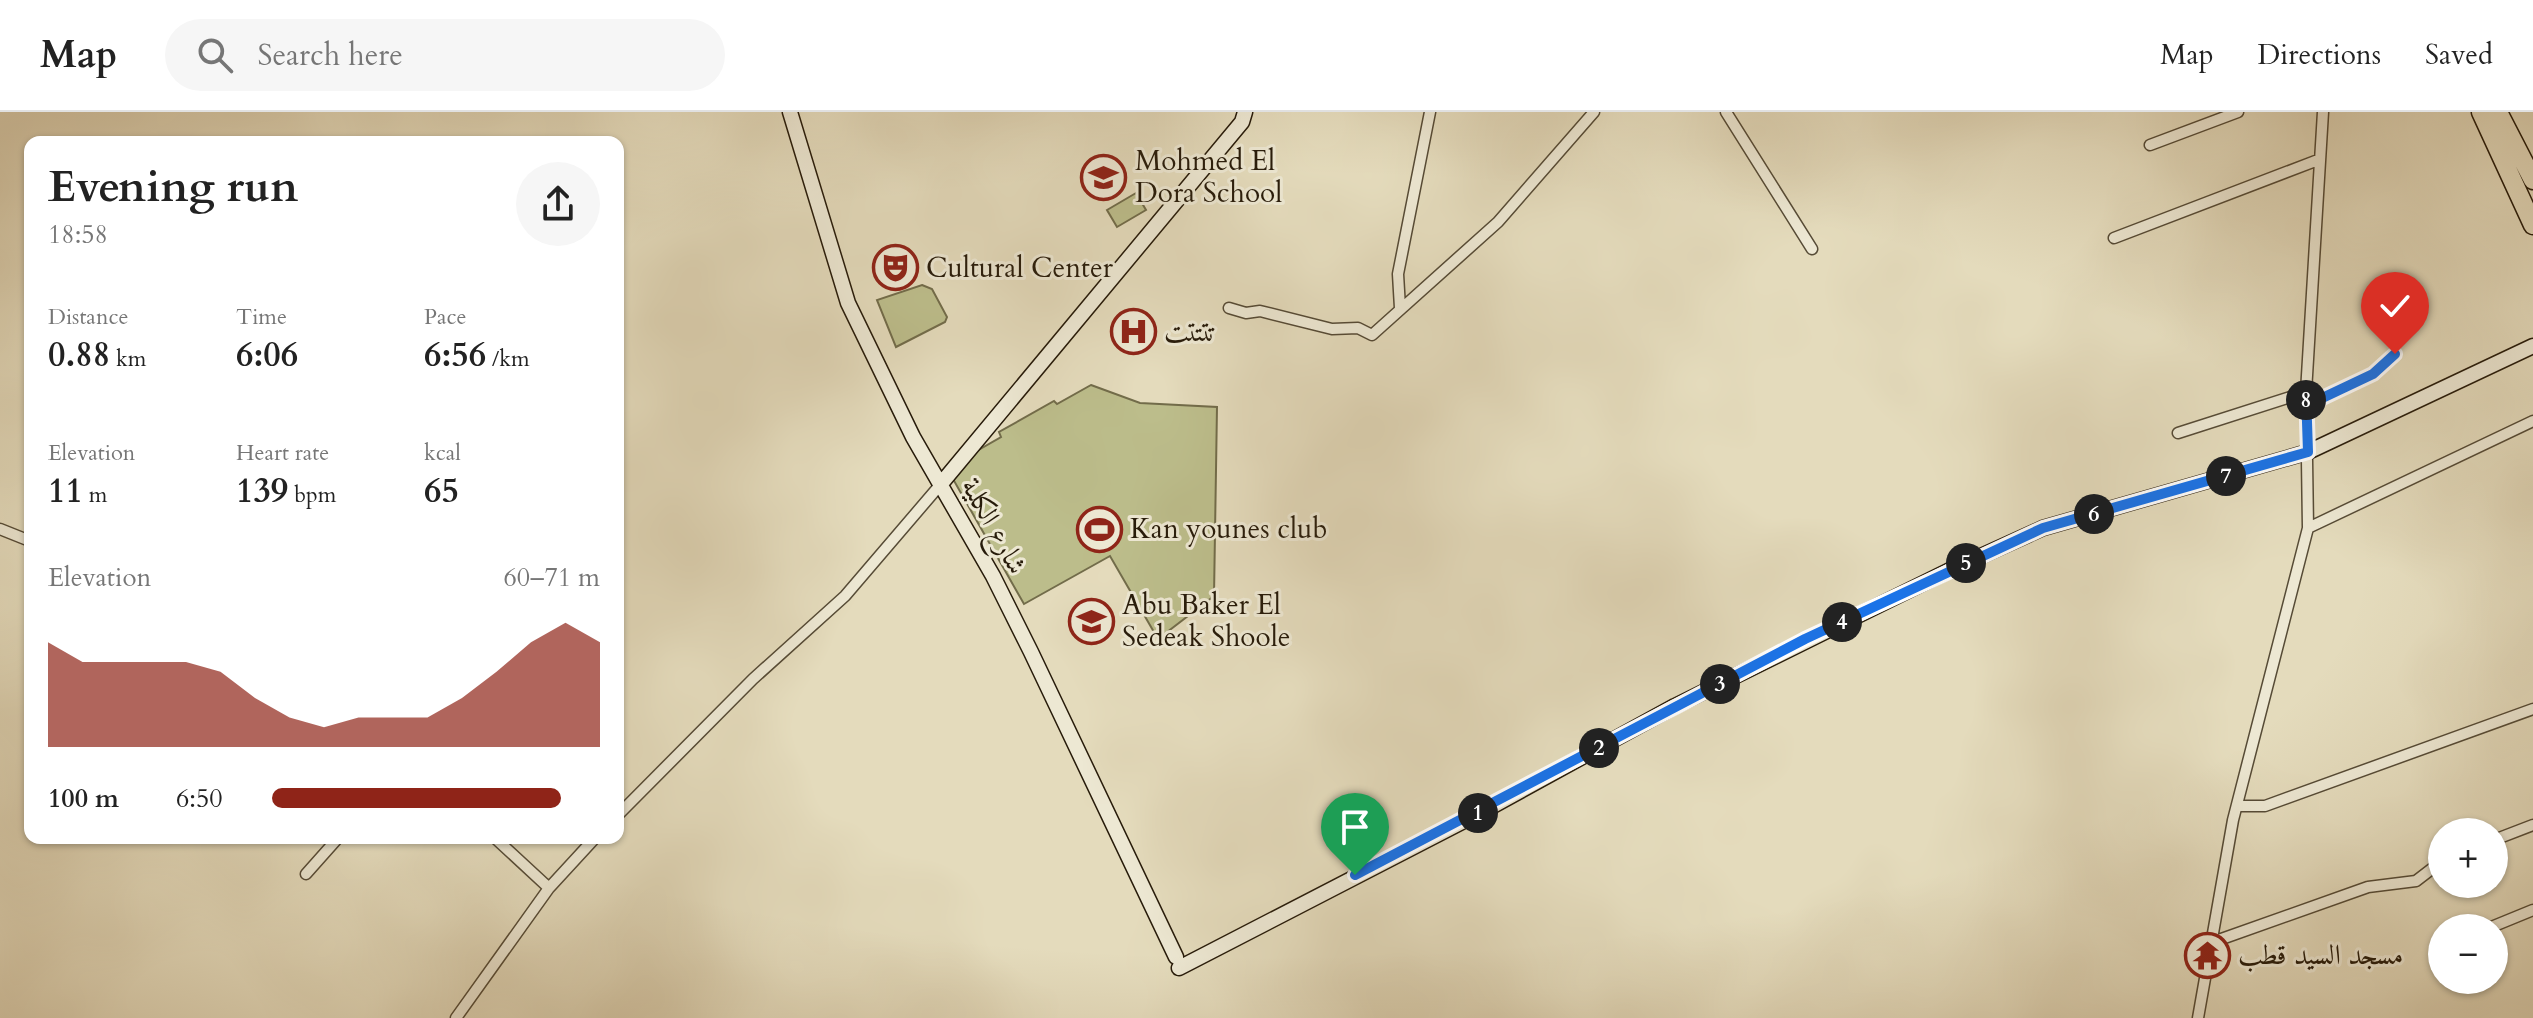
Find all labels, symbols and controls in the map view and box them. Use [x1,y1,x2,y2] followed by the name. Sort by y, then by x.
[165,19,725,91] search box
[40,29,117,81] text: Map
[193,33,237,77] icon: search
[257,35,403,76] text: Search here
[2160,36,2214,74] text: Map
[2258,36,2381,74] text: Directions
[2425,36,2493,74] text: Saved
[1135,142,1282,212] place label: Mohmed El Dora School
[1080,153,1128,201] school or university icon: Mohmed El Dora School
[48,157,298,217] text: Evening run
[516,162,600,246] button: share
[48,217,108,252] text: 18:58
[871,244,919,292] theatre icon: Cultural Center
[926,249,1114,287] place label: Cultural Center
[2361,272,2429,354] pin
[2373,284,2417,328] icon: check
[48,302,128,332] text: Distance
[236,302,287,332] text: Time
[424,302,467,332] text: Pace
[1109,308,1157,356] hospital icon: تتتتت
[1164,313,1216,351] place label: تتتتت
[48,332,110,378] text: 0.88
[236,332,298,378] text: 6:06
[424,332,486,378] text: 6:56
[110,344,146,374] text: km
[486,344,530,374] text: /km
[2286,380,2326,420] pin: 8
[2300,385,2312,415] text: 8
[48,438,135,468] text: Elevation
[236,438,329,468] text: Heart rate
[424,438,461,468] text: kcal
[2206,456,2246,496] pin: 7
[2220,461,2232,491] text: 7
[48,468,83,514] text: 11
[236,468,288,514] text: 139
[424,468,459,514] text: 65
[948,471,1036,583] street label: شارع الكلية
[83,480,107,510] text: m
[288,480,336,510] text: bpm
[2074,494,2114,534] pin: 6
[2088,499,2100,529] text: 6
[1075,505,1123,553] sports icon: Kan younes club
[1130,510,1327,548] place label: Kan younes club
[1946,543,1986,583] pin: 5
[1960,548,1972,578] text: 5
[48,560,151,595] text: Elevation
[503,560,600,595] text: 60–71 m
[1122,586,1290,656] place label: Abu Baker El Sedeak Shoole
[1067,597,1115,645] school or university icon: Abu Baker El Sedeak Shoole
[1822,602,1862,642] pin: 4
[1836,607,1848,637] text: 4
[1700,664,1740,704] pin: 3
[1714,669,1726,699] text: 3
[1579,728,1619,768] pin: 2
[1593,733,1605,763] text: 2
[48,781,119,816] text: 100 m
[176,781,223,816] text: 6:50
[1321,793,1389,875] pin
[1458,793,1498,833] pin: 1
[1472,798,1484,828] text: 1
[1333,805,1377,849] icon: arrive
[2428,818,2508,994] map controls
[2428,818,2508,898] button: +
[2428,914,2508,994] button: −
[2183,931,2231,979] temple icon: مسجد السيد قطب
[2238,936,2403,974] place label: مسجد السيد قطب

